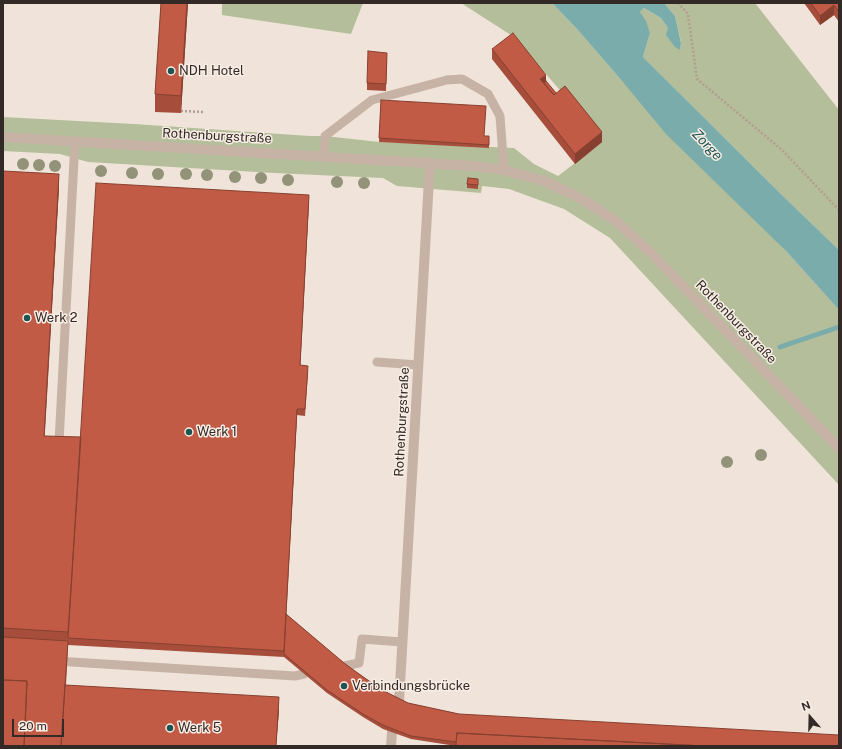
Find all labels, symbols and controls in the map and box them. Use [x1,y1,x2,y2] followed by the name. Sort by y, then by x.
[179,63,244,79] place label: NDH Hotel
[166,66,176,76] marker: NDH Hotel
[162,125,272,147] street label: Rothenburgstraße
[688,126,726,164] water label: Zorge
[692,277,780,367] street label: Rothenburgstraße
[35,310,77,326] place label: Werk 2
[22,313,32,323] marker: Werk 2
[391,367,413,477] street label: Rothenburgstraße
[197,424,237,440] place label: Werk 1
[184,427,194,437] marker: Werk 1
[352,678,470,694] place label: Verbindungsbrücke
[339,681,349,691] marker: Verbindungsbrücke
[790,697,830,737] north arrow
[800,699,812,713] text: N
[14,711,66,737] scale bar
[19,719,47,733] text: 20 m
[178,720,221,736] place label: Werk 5
[165,723,175,733] marker: Werk 5

